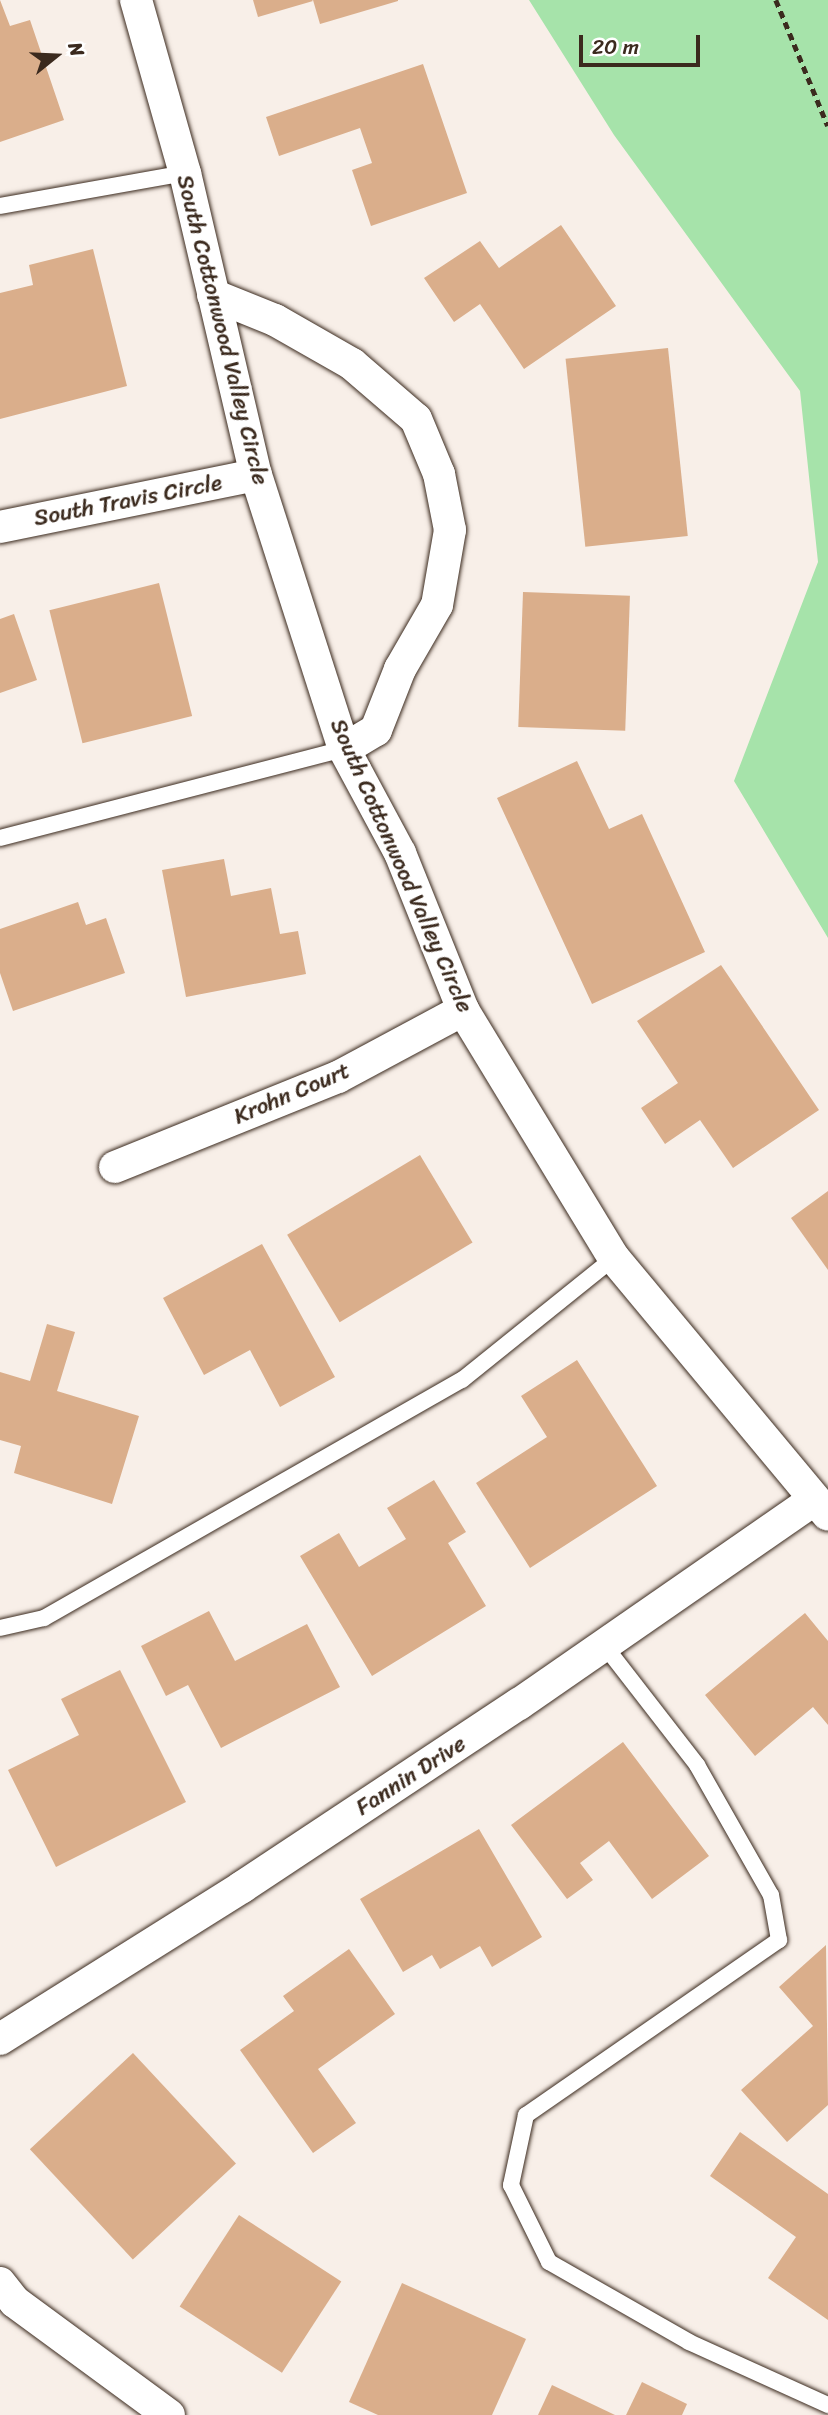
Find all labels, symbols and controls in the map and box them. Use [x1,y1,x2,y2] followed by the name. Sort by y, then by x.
[21,21,91,91] north arrow
[583,21,704,65] scale bar
[592,28,639,66] text: 20 m
[59,38,94,61] text: N
[170,172,274,488] street label: South Cottonwood Valley Circle
[32,469,224,533] street label: South Travis Circle
[324,715,478,1017] street label: South Cottonwood Valley Circle
[230,1057,354,1131] street label: Krohn Court
[351,1730,471,1822] street label: Fannin Drive

